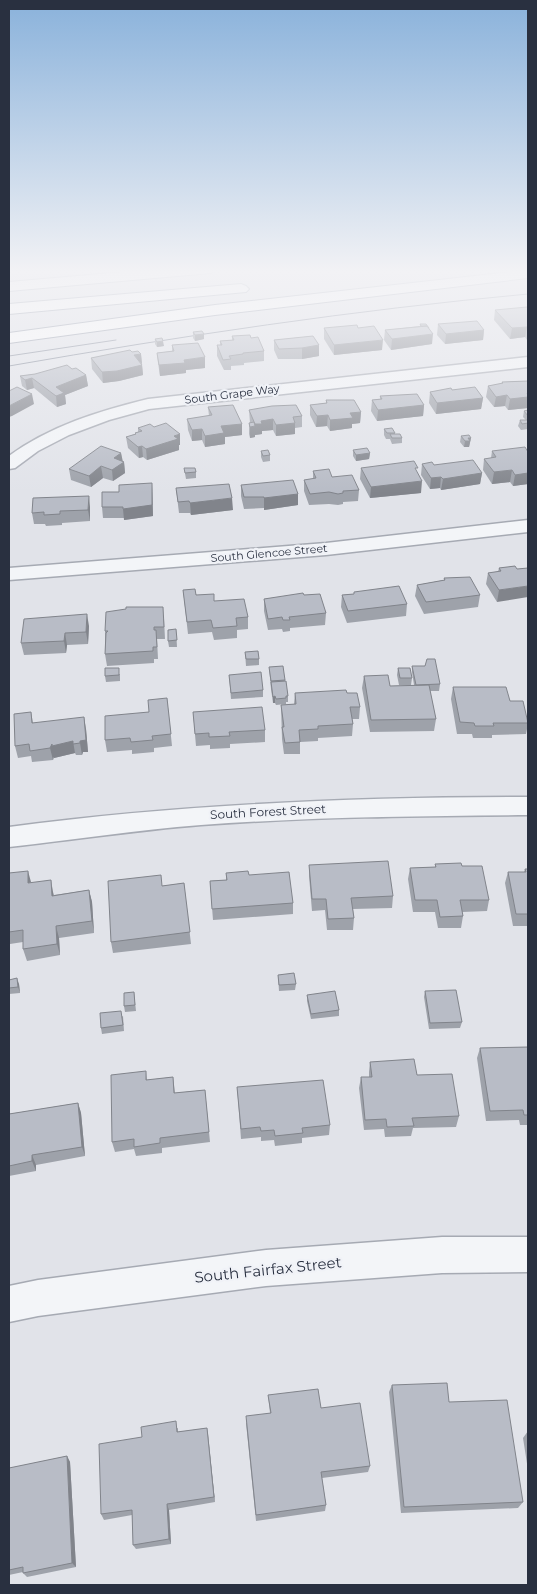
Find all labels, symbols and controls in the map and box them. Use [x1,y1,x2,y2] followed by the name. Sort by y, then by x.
[184,381,280,407] street label: South Grape Way
[210,541,328,565] street label: South Glencoe Street
[210,801,326,822] street label: South Forest Street
[193,1252,343,1287] street label: South Fairfax Street

